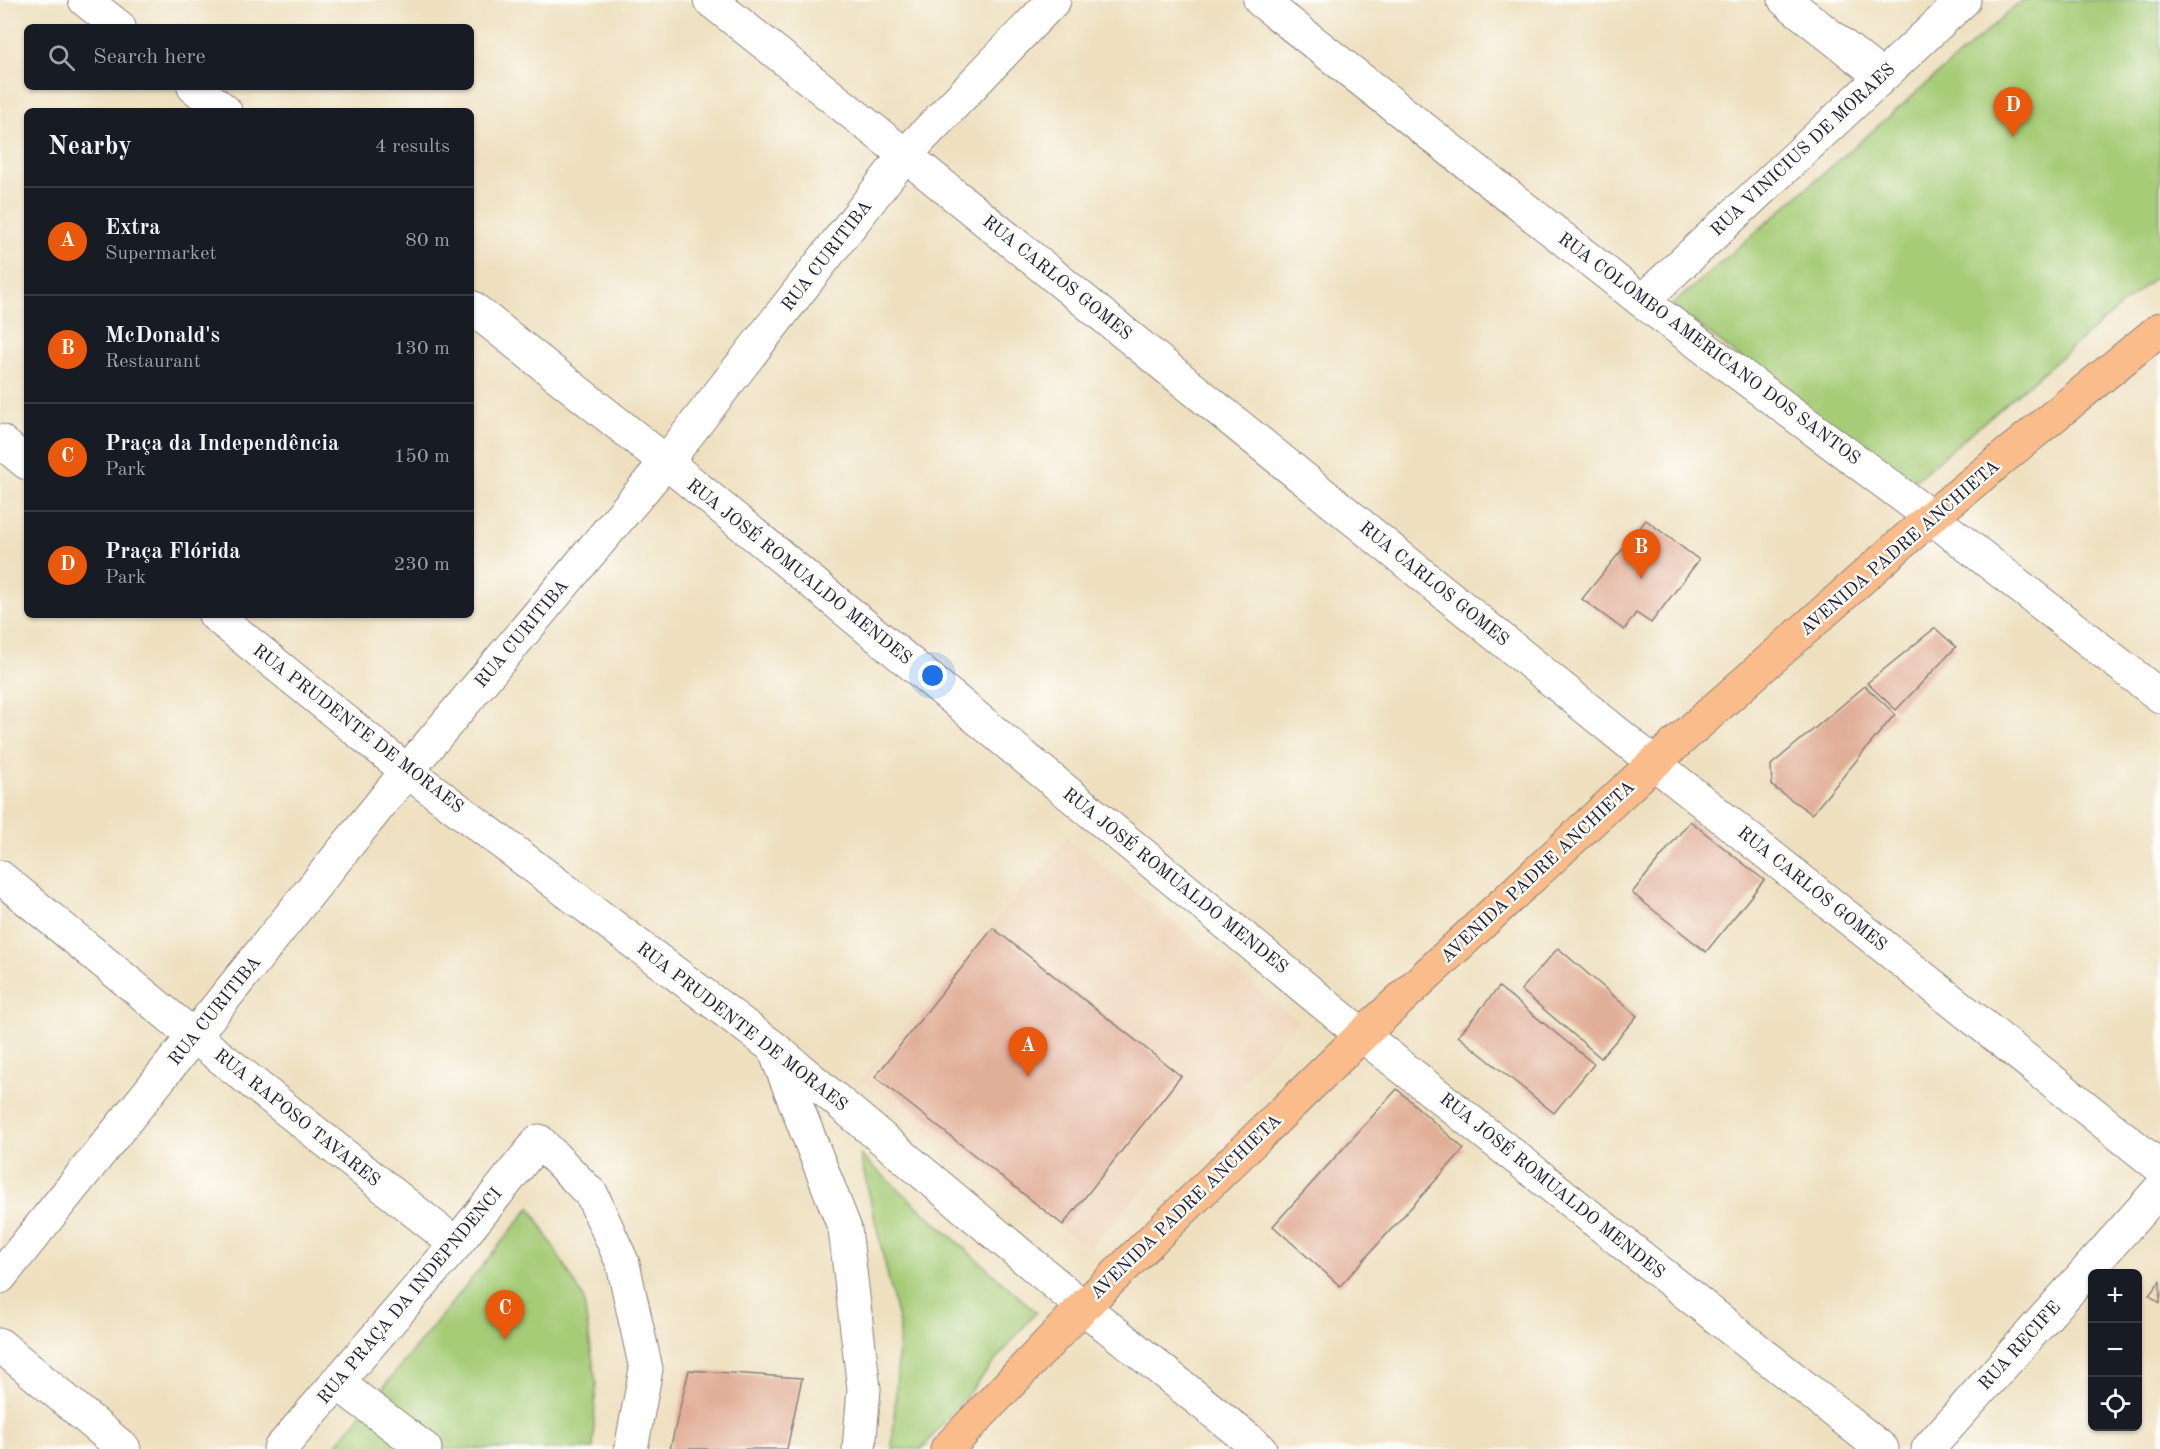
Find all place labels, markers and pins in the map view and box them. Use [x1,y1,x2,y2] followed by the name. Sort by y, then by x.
[1994,88,2032,137] pin: D
[1622,530,1660,579] pin: B
[1008,1028,1048,1077] pin: A
[486,1290,524,1340] pin: C

